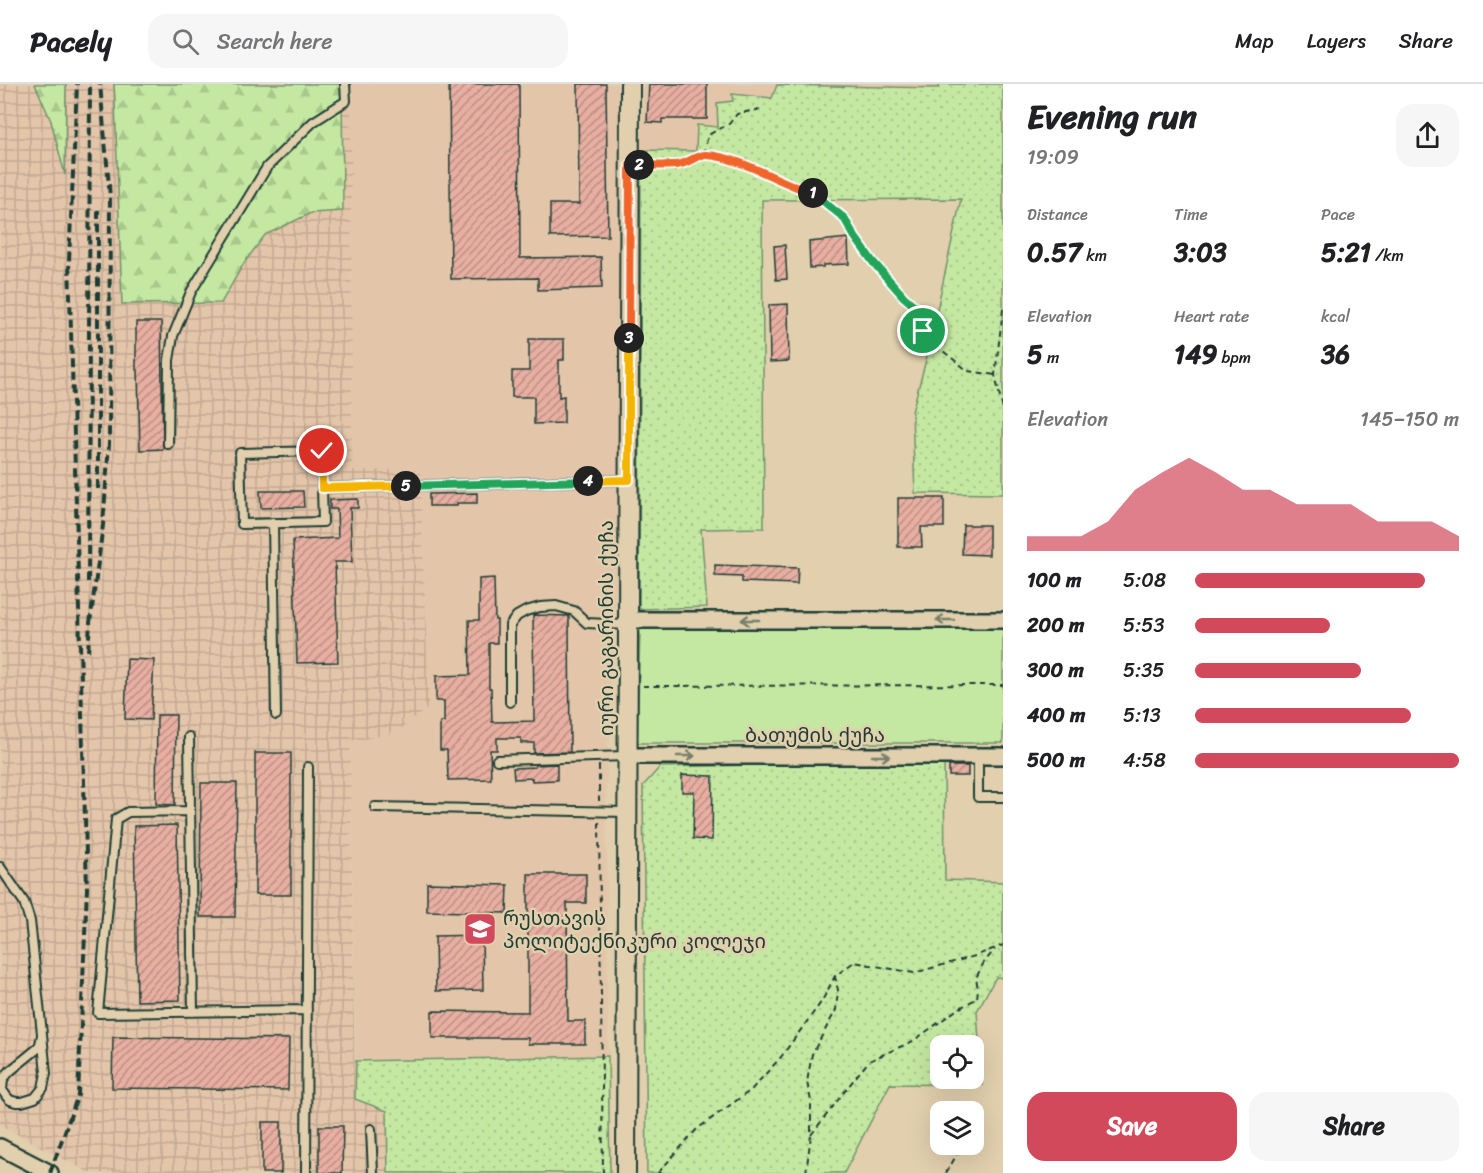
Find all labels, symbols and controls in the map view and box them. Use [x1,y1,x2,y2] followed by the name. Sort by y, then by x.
[148,14,568,68] search box
[30,17,112,66] text: Pacely
[217,22,333,61] text: Search here
[1235,22,1274,60] text: Map
[1307,22,1366,60] text: Layers
[1399,22,1453,60] text: Share
[169,25,202,58] icon: search
[1027,88,1197,146] text: Evening run
[1396,104,1459,167] button: share
[1027,140,1079,175] text: 19:09
[624,150,654,180] pin: 2
[634,150,644,179] text: 2
[798,178,828,208] pin: 1
[810,178,816,207] text: 1
[1027,200,1088,229] text: Distance
[1174,200,1208,229] text: Time
[1321,200,1355,229] text: Pace
[1027,229,1082,275] text: 0.57
[1174,229,1227,275] text: 3:03
[1321,229,1371,275] text: 5:21
[1082,241,1107,270] text: km
[1371,241,1404,270] text: /km
[1027,302,1092,331] text: Elevation
[1174,302,1249,331] text: Heart rate
[1321,302,1350,331] text: kcal
[897,305,948,356] pin
[906,314,939,347] icon: arrive
[614,323,644,353] pin: 3
[625,323,633,352] text: 3
[1027,331,1043,377] text: 5
[1174,331,1217,377] text: 149
[1321,331,1350,377] text: 36
[1043,343,1059,372] text: m
[1217,343,1251,372] text: bpm
[1027,402,1108,437] text: Elevation
[1360,402,1459,437] text: 145–150 m
[296,425,347,476] pin
[305,434,338,467] icon: check
[573,466,603,496] pin: 4
[583,466,593,495] text: 4
[391,471,421,501] pin: 5
[401,471,411,500] text: 5
[589,520,624,736] street label: იური გაგარინის ქუჩა
[1027,563,1081,598] text: 100 m
[1123,563,1166,598] text: 5:08
[1027,608,1084,643] text: 200 m
[1123,608,1164,643] text: 5:53
[740,614,760,626] one-way arrow
[935,614,955,626] one-way arrow
[1027,653,1084,688] text: 300 m
[1123,653,1164,688] text: 5:35
[1027,698,1085,733] text: 400 m
[1123,698,1161,733] text: 5:13
[745,718,885,753] street label: ბათუმის ქუჩა
[1027,743,1085,778] text: 500 m
[1123,743,1166,778] text: 4:58
[676,750,696,762] one-way arrow
[871,750,891,762] one-way arrow
[503,901,766,959] place label: რუსთავის პოლიტექნიკური კოლეჯი
[462,911,498,947] school or university icon: რუსთავის პოლიტექნიკური კოლეჯი
[930,1035,984,1155] map controls
[930,1035,984,1089] button: locate
[1027,1092,1237,1161] button: Save
[1249,1092,1459,1161] button: Share
[930,1101,984,1155] button: layers

